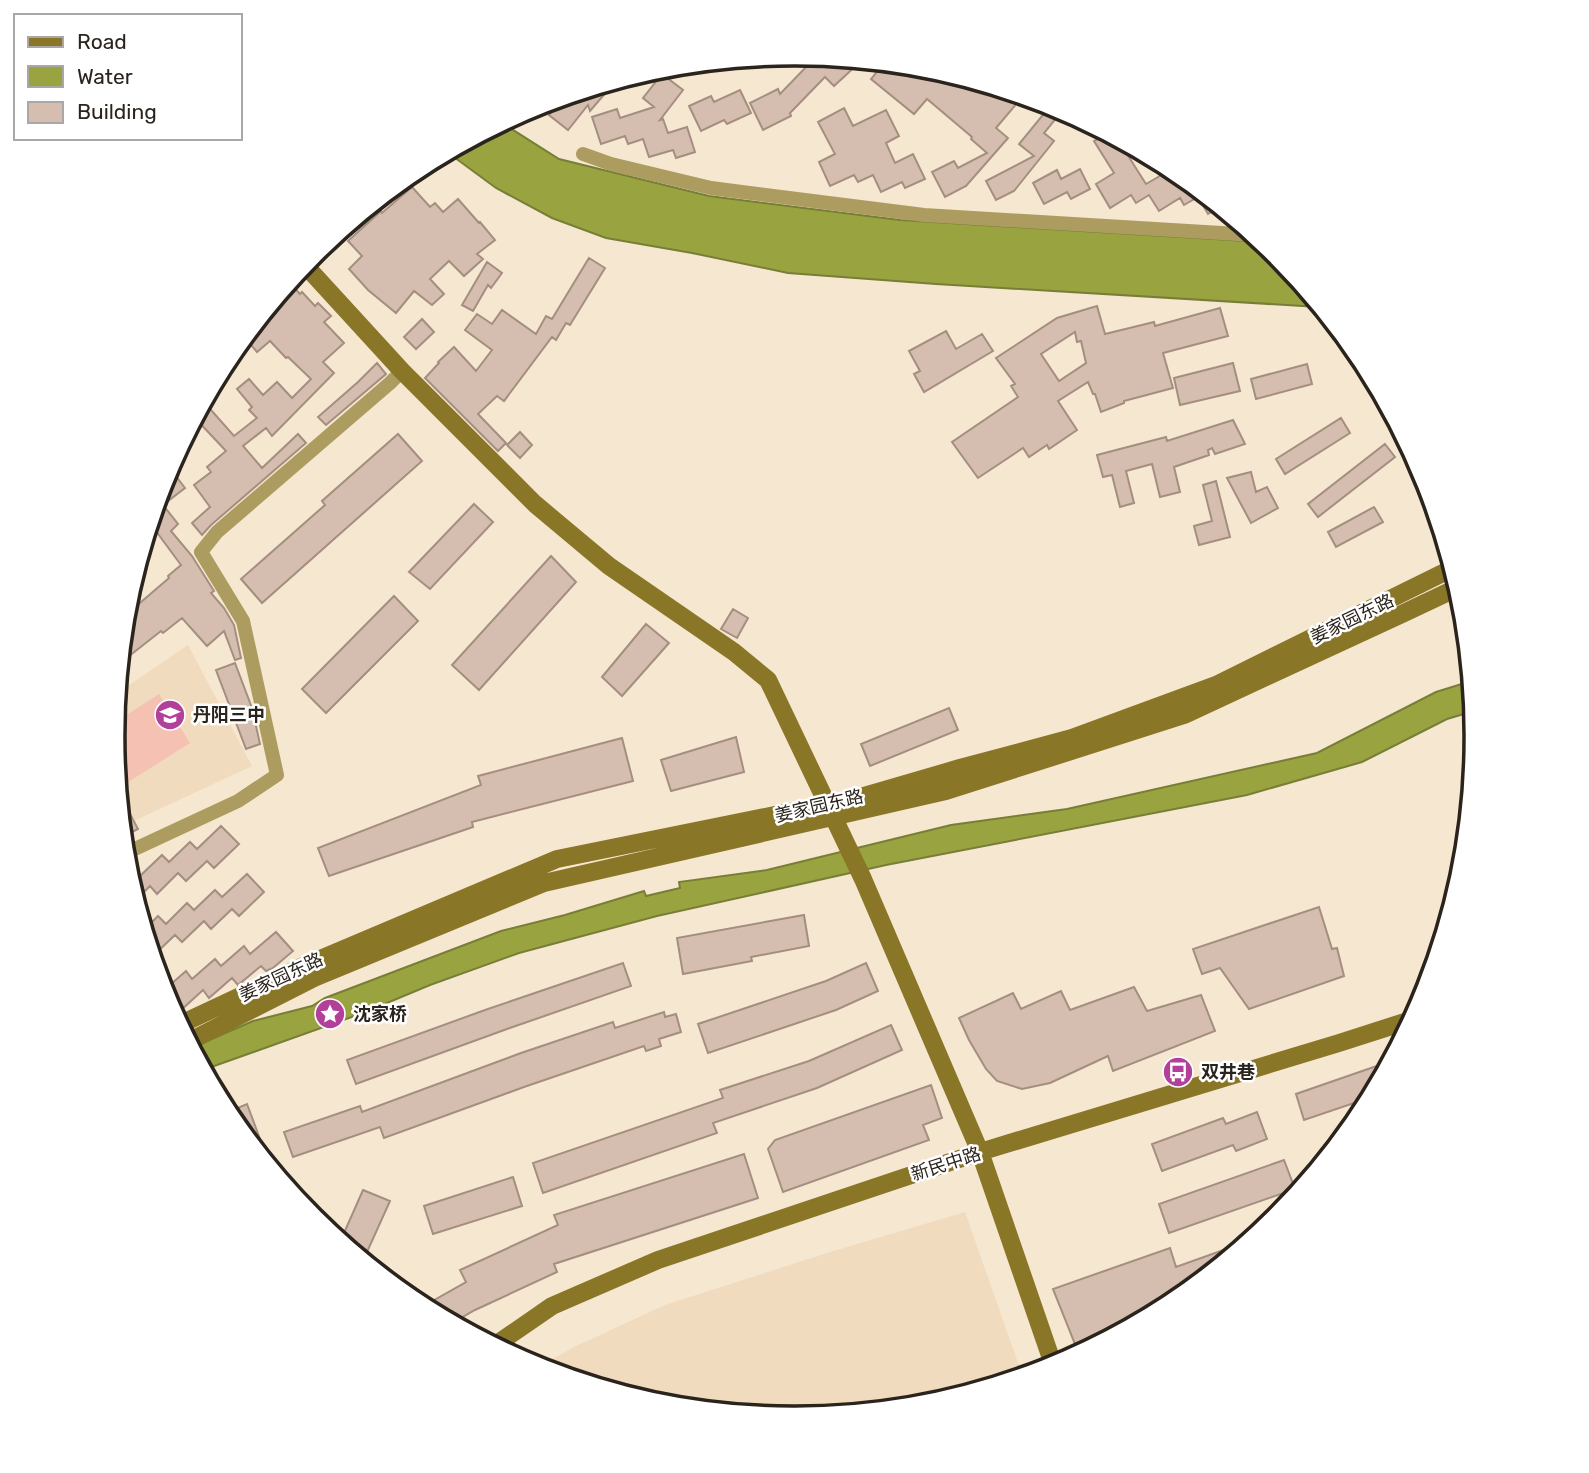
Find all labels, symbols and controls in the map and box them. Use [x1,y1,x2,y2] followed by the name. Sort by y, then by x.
[14,14,242,140] legend
[77,29,127,54] text: Road
[77,64,133,89] text: Water
[77,99,157,124] text: Building
[1307,589,1397,649] street label: 姜家园东路
[153,698,187,732] school or university icon: 丹阳三中
[193,704,265,726] place label: 丹阳三中
[773,785,865,827] street label: 姜家园东路
[236,948,326,1006] street label: 姜家园东路
[313,997,347,1031] place icon: 沈家桥
[353,1003,407,1025] place label: 沈家桥
[1161,1055,1195,1089] bus stop icon: 双井巷
[1201,1061,1255,1083] place label: 双井巷
[908,1142,984,1186] street label: 新民中路

